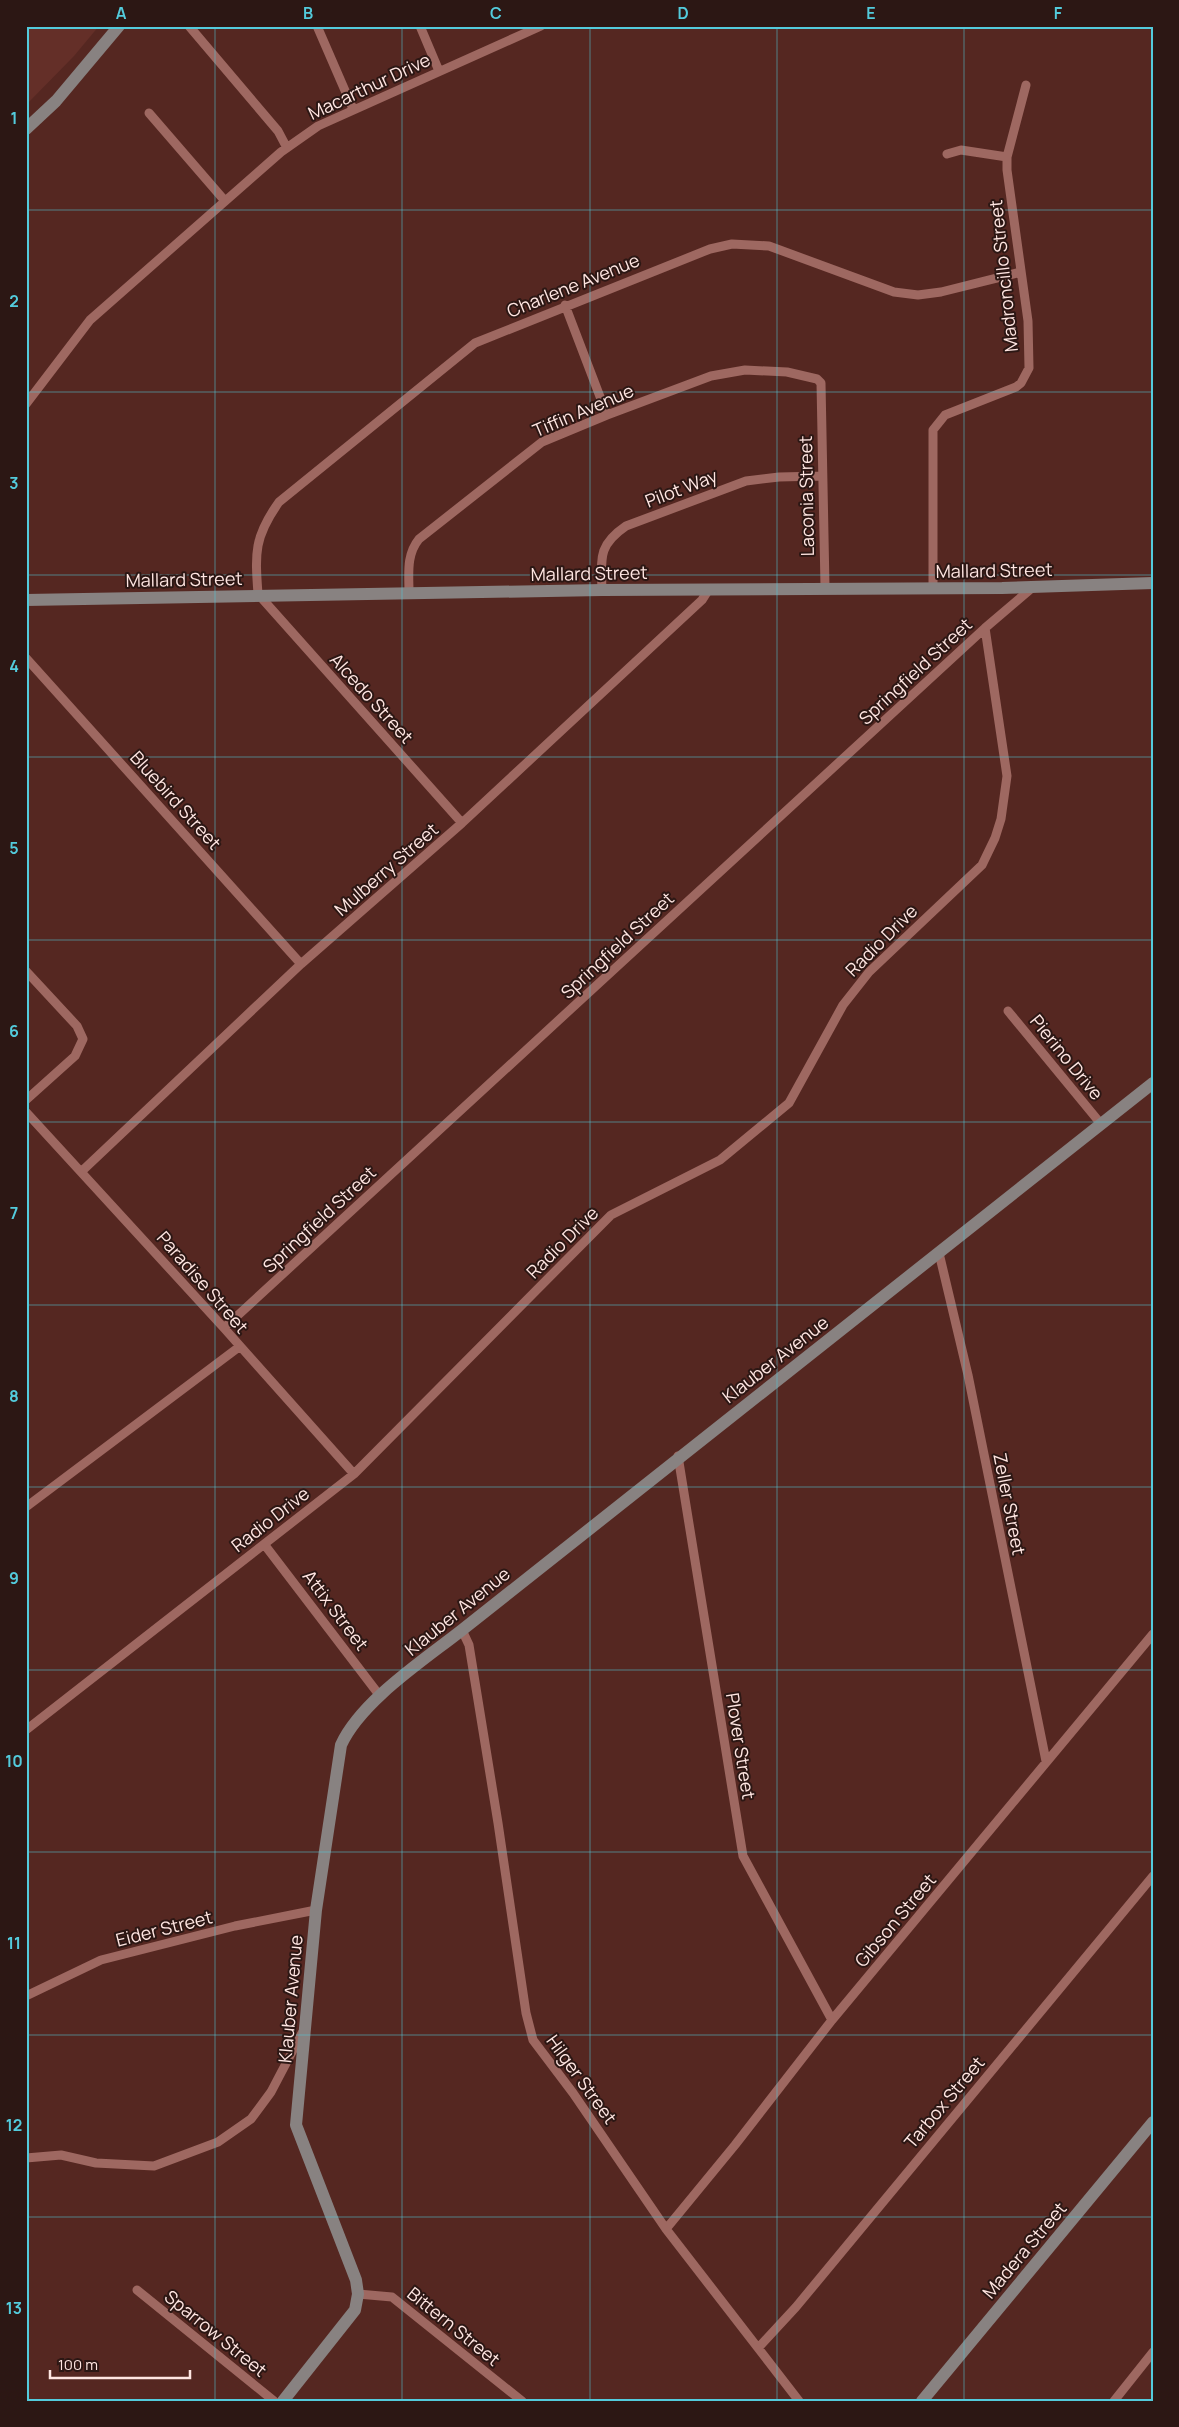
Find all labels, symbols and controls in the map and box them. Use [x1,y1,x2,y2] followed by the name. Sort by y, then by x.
[116,2,127,24] text: A
[303,2,313,24] text: B
[490,2,502,24] text: C
[677,2,689,24] text: D
[866,2,876,24] text: E
[1054,2,1063,24] text: F
[304,47,434,125] street label: Macarthur Drive
[10,107,18,129] text: 1
[983,199,1023,353] street label: Madroncillo Street
[503,247,643,323] street label: Charlene Avenue
[9,290,19,312] text: 2
[529,378,637,442] street label: Tiffin Avenue
[793,435,819,557] street label: Laconia Street
[641,463,721,513] street label: Pilot Way
[9,472,19,494] text: 3
[935,557,1053,583] street label: Mallard Street
[530,560,648,586] street label: Mallard Street
[125,566,243,592] street label: Mallard Street
[853,612,977,730] street label: Springfield Street
[325,648,419,748] street label: Alcedo Street
[9,655,19,677] text: 4
[125,746,227,854] street label: Bluebird Street
[329,817,443,921] street label: Mulberry Street
[9,837,19,859] text: 5
[555,886,679,1004] street label: Springfield Street
[840,899,922,981] street label: Radio Drive
[1025,1009,1109,1105] street label: Pierino Drive
[9,1020,19,1042] text: 6
[257,1160,381,1278] street label: Springfield Street
[521,1201,603,1283] street label: Radio Drive
[10,1202,18,1224] text: 7
[152,1226,254,1338] street label: Paradise Street
[717,1310,833,1408] street label: Klauber Avenue
[9,1385,19,1407] text: 8
[988,1451,1032,1557] street label: Zeller Street
[226,1481,314,1557] street label: Radio Drive
[400,1561,514,1661] street label: Klauber Avenue
[298,1565,374,1655] street label: Attix Street
[9,1567,19,1589] text: 9
[721,1691,761,1801] street label: Plover Street
[5,1750,23,1772] text: 10
[849,1868,941,1972] street label: Gibson Street
[113,1904,215,1952] street label: Eider Street
[7,1932,21,1954] text: 11
[272,1934,308,2064] street label: Klauber Avenue
[541,2030,623,2128] street label: Hilger Street
[898,2051,990,2153] street label: Tarbox Street
[6,2114,22,2136] text: 12
[977,2197,1071,2303] street label: Madera Street
[403,2281,505,2371] street label: Bittern Street
[160,2284,272,2382] street label: Sparrow Street
[6,2297,22,2319] text: 13
[50,2347,190,2379] scale bar
[58,2354,98,2375] text: 100 m

